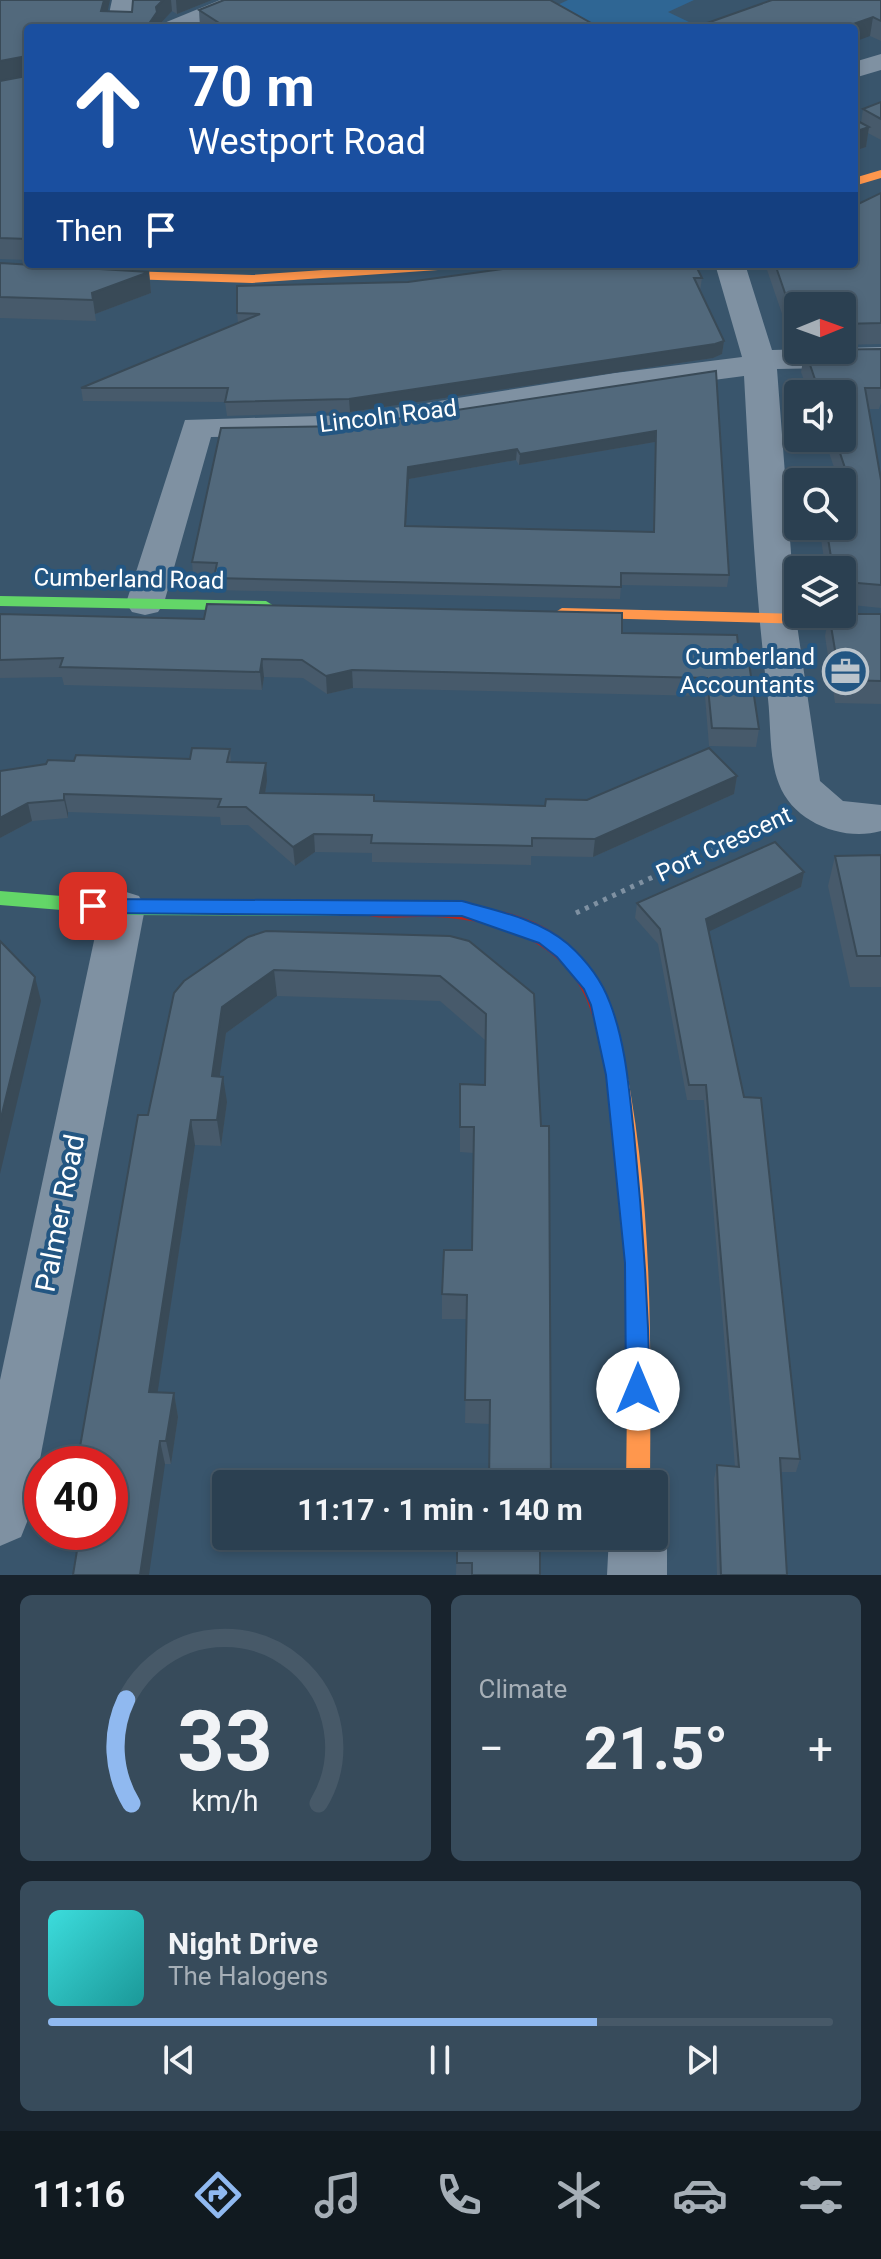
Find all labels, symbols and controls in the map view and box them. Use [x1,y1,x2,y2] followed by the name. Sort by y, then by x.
[188,54,315,120] text: 70 m
[56,56,160,160] icon: ahead
[188,121,426,163] text: Westport Road
[139,208,183,252] icon: arrive
[56,213,123,248] text: Then
[784,292,856,364] north arrow
[784,292,856,628] map controls
[784,380,856,452] button: sound
[318,394,458,438] street label: Lincoln Road
[784,468,856,540] button: search
[784,556,856,628] button: layers
[33,563,225,595] street label: Cumberland Road
[680,643,815,699] place label: Cumberland Accountants
[822,647,870,695] office icon: Cumberland Accountants
[652,800,796,888] street label: Port Crescent
[59,872,127,940] pin
[71,884,115,928] icon: arrive
[29,1131,91,1295] street label: Palmer Road
[596,1347,680,1431] position arrow
[24,1446,128,1550] speed limit sign: 40
[297,1492,583,1527] text: 11:17 · 1 min · 140 m
[479,1674,567,1704] text: Climate
[178,1693,273,1790] text: 33
[584,1713,728,1784] text: 21.5°
[479,1723,504,1775] text: −
[808,1723,833,1775] text: +
[192,1784,259,1818] text: km/h
[168,1926,318,1961] text: Night Drive
[168,1961,328,1991] text: The Halogens
[157,2038,201,2082] icon: previous
[418,2038,462,2082] icon: pause
[680,2038,724,2082] icon: next
[190,2167,246,2223] icon: directions
[310,2167,366,2223] icon: music
[431,2167,487,2223] icon: phone
[551,2167,607,2223] icon: climate
[672,2167,728,2223] icon: car
[793,2167,849,2223] icon: filters
[32,2174,125,2216] text: 11:16

